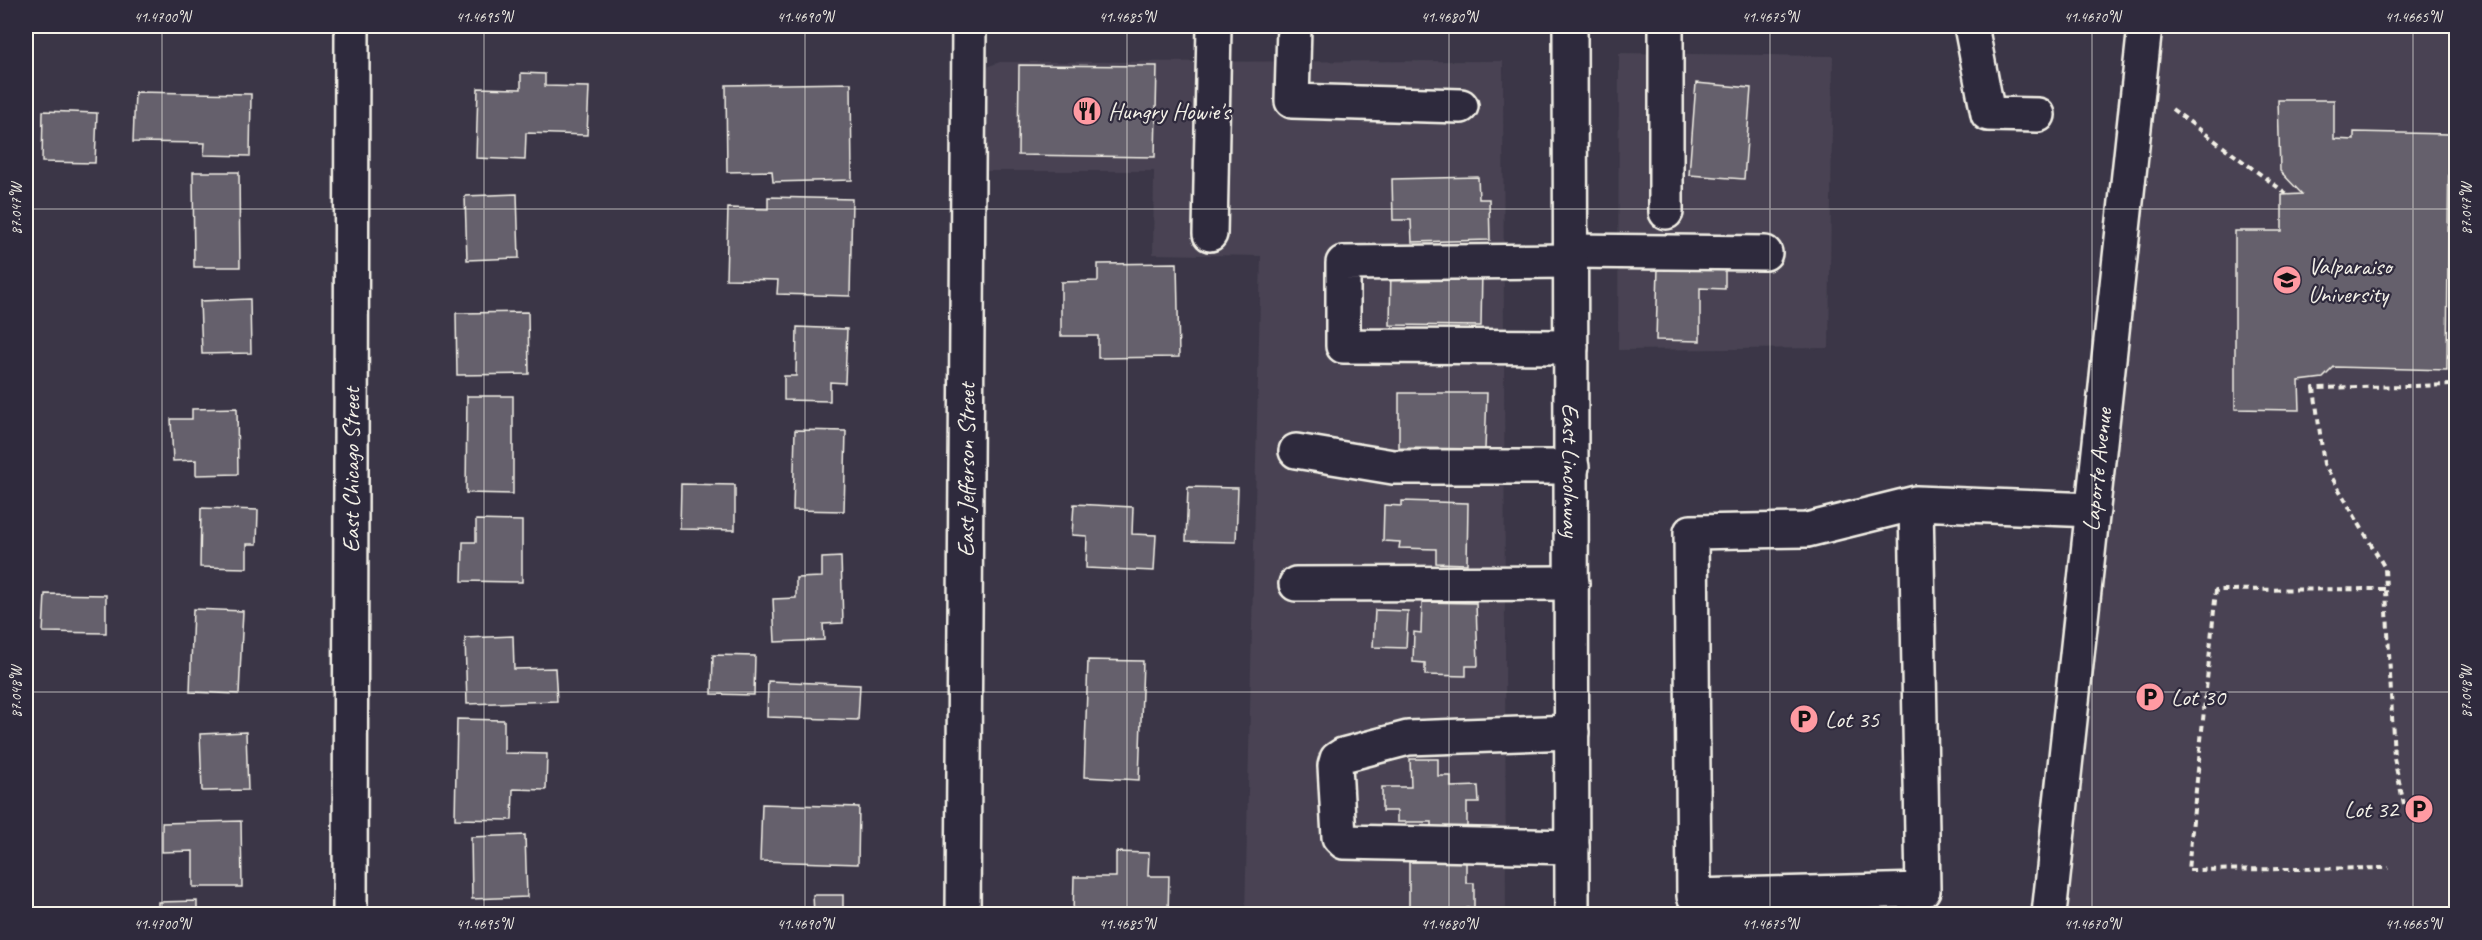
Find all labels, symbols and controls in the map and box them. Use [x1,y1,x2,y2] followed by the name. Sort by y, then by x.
[134,8,193,27] text: 41.4700°N
[456,8,515,27] text: 41.4695°N
[777,8,836,27] text: 41.4690°N
[1099,8,1158,27] text: 41.4685°N
[1421,8,1480,27] text: 41.4680°N
[1742,8,1801,27] text: 41.4675°N
[2064,8,2123,27] text: 41.4670°N
[2385,8,2444,27] text: 41.4665°N
[1071,95,1103,127] restaurant icon: Hungry Howie's
[1108,96,1233,126] place label: Hungry Howie's
[7,180,26,235] text: 87.047°W
[2457,180,2476,235] text: 87.047°W
[2308,251,2394,309] place label: Valparaiso University
[2271,264,2303,296] school or university icon: Valparaiso University
[950,381,982,557] street label: East Jefferson Street
[336,385,366,553] street label: East Chicago Street
[1556,403,1586,539] street label: East Lincolnway
[2075,404,2119,533] street label: Laporte Avenue
[7,663,26,718] text: 87.048°W
[2457,663,2476,718] text: 87.048°W
[2134,681,2166,713] parking icon: Lot 30
[2171,682,2227,712] place label: Lot 30
[1788,703,1820,735] parking icon: Lot 35
[1825,704,1880,734] place label: Lot 35
[2403,793,2435,825] parking icon: Lot 32
[2344,794,2400,824] place label: Lot 32
[134,915,193,934] text: 41.4700°N
[456,915,515,934] text: 41.4695°N
[777,915,836,934] text: 41.4690°N
[1099,915,1158,934] text: 41.4685°N
[1421,915,1480,934] text: 41.4680°N
[1742,915,1801,934] text: 41.4675°N
[2064,915,2123,934] text: 41.4670°N
[2385,915,2444,934] text: 41.4665°N

